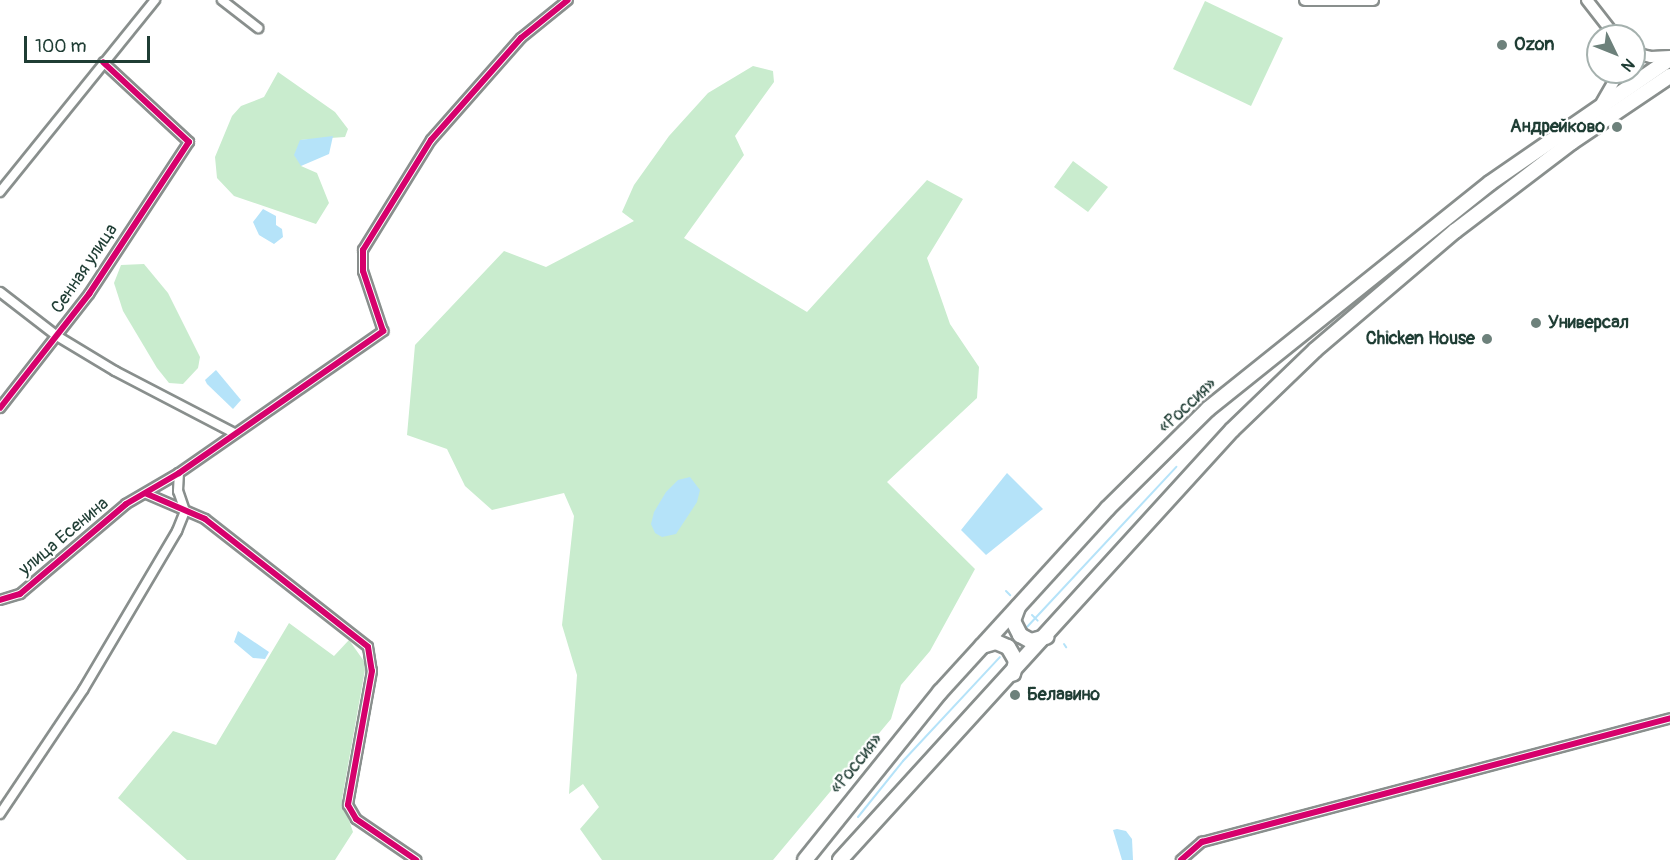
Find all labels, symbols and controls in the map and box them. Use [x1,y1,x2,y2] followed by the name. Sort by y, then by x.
[27,24,153,62] scale bar
[1586,24,1646,84] north arrow
[1514,34,1554,56] place label: Ozon
[35,35,87,58] text: 100 m
[1495,38,1509,52] marker: Ozon
[1617,54,1639,76] text: N
[1510,116,1605,138] place label: Андрейково
[1610,120,1624,134] marker: Андрейково
[47,220,123,318] street label: Сенная улица
[1548,312,1629,334] place label: Универсал
[1529,316,1543,330] marker: Универсал
[1366,328,1475,350] place label: Chicken House
[1480,332,1494,346] marker: Chicken House
[1155,374,1221,438] street label: «Россия»
[15,493,113,581] street label: улица Есенина
[1027,684,1100,706] place label: Белавино
[1008,688,1022,702] marker: Белавино
[826,729,888,799] street label: «Россия»

